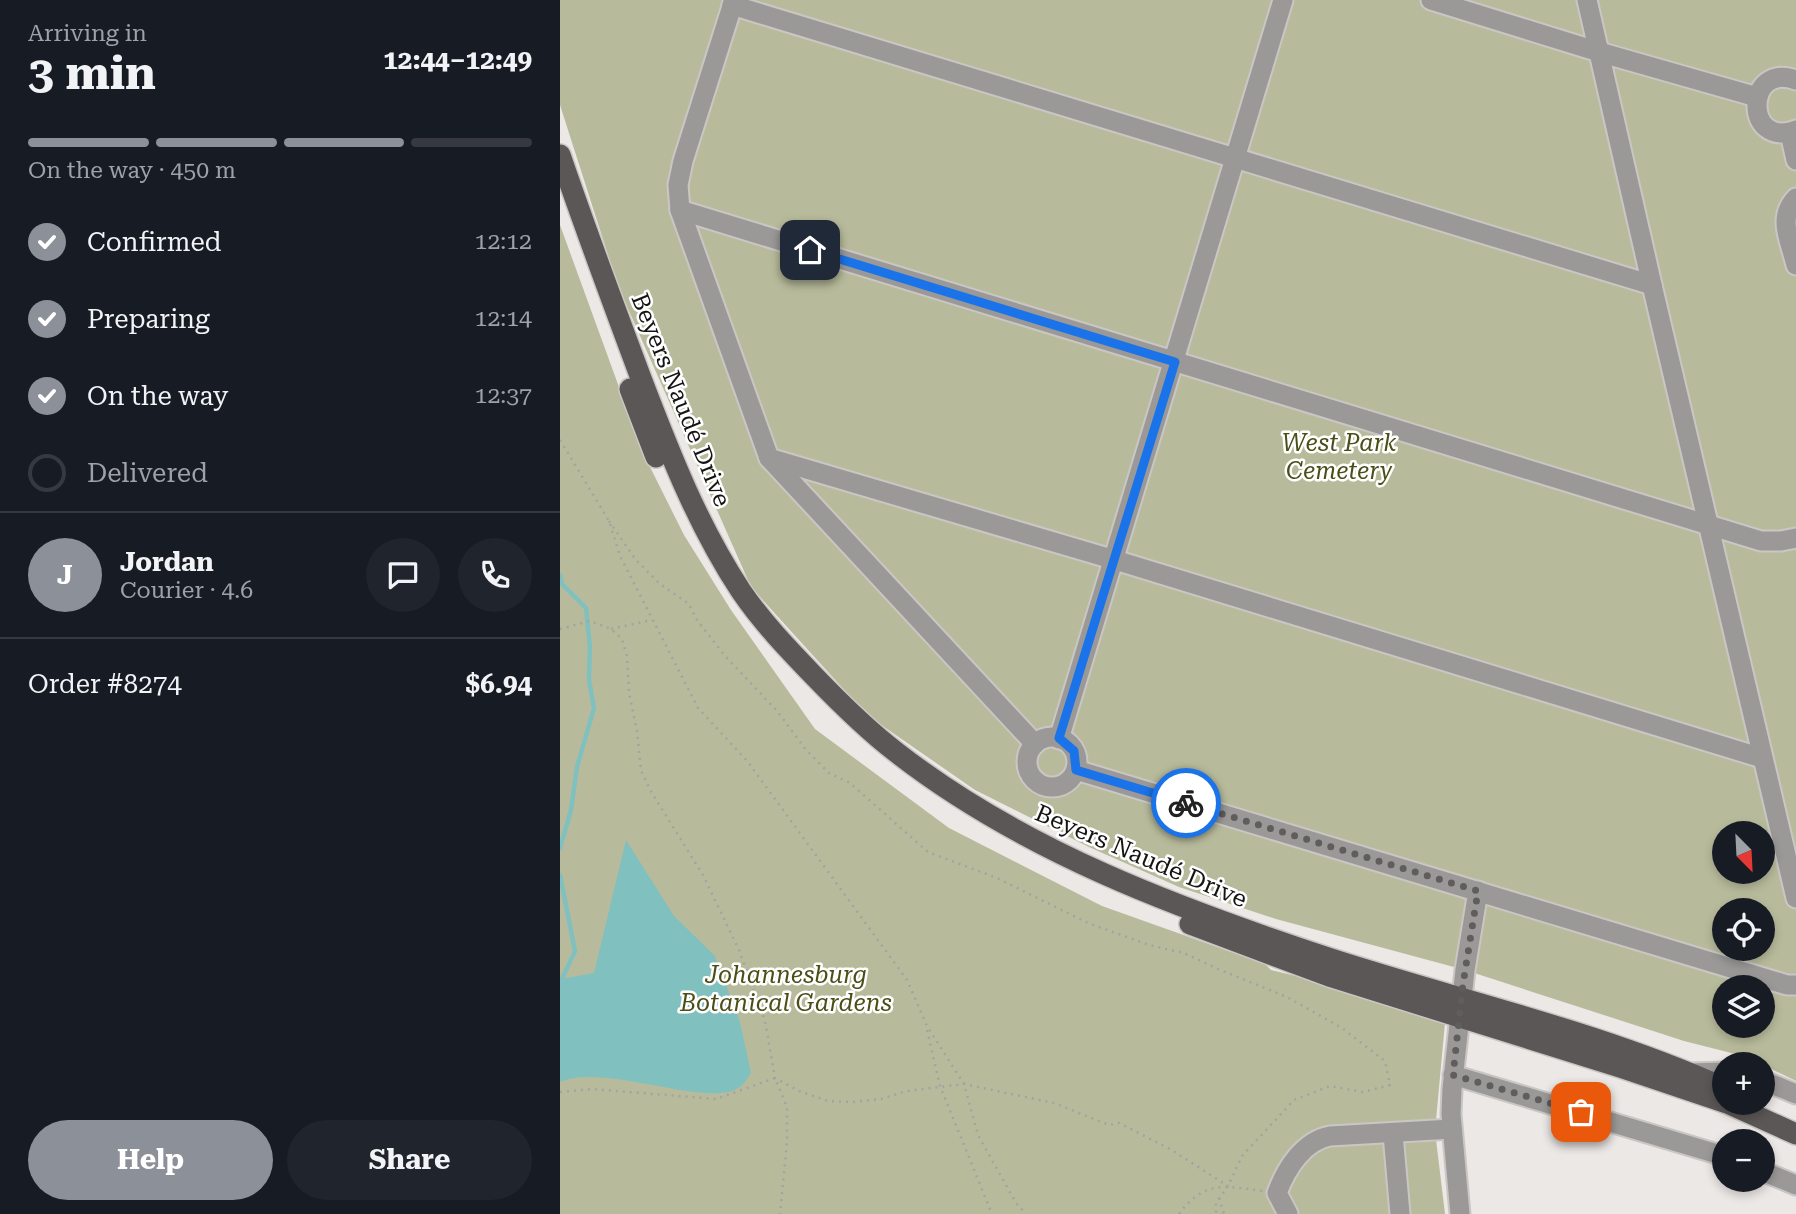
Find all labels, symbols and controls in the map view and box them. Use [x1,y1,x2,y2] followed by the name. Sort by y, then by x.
[28,20,147,47] text: Arriving in
[383,45,532,75] text: 12:44–12:49
[28,46,156,100] text: 3 min
[28,157,236,184] text: On the way · 450 m
[780,220,840,280] pin
[28,223,66,261] icon: check
[87,227,222,257] text: Confirmed
[475,228,532,255] text: 12:12
[791,231,829,269] icon: home
[625,289,737,511] street label: Beyers Naudé Drive
[28,300,66,338] icon: check
[87,304,210,334] text: Preparing
[475,305,532,332] text: 12:14
[28,377,66,415] icon: check
[87,381,228,411] text: On the way
[475,382,532,409] text: 12:37
[1282,429,1396,485] park label: West Park Cemetery
[87,458,208,488] text: Delivered
[366,538,440,612] button: chat
[458,538,532,612] button: phone
[120,547,214,577] text: Jordan
[57,560,73,590] text: J
[120,577,253,604] text: Courier · 4.6
[28,669,182,699] text: Order #8274
[466,669,532,699] text: $6.94
[1151,768,1221,838] courier
[1167,784,1205,822] icon: bike
[1031,799,1251,913] street label: Beyers Naudé Drive
[1712,821,1774,884] north arrow
[1712,821,1775,1192] map controls
[1712,898,1775,961] button: locate
[679,961,892,1017] park label: Johannesburg Botanical Gardens
[1712,975,1775,1038] button: layers
[1712,1052,1775,1115] button: +
[1551,1082,1611,1142] pin
[1562,1093,1600,1131] icon: bag
[28,1120,273,1200] button: Help
[287,1120,532,1200] button: Share
[1712,1129,1775,1192] button: −

